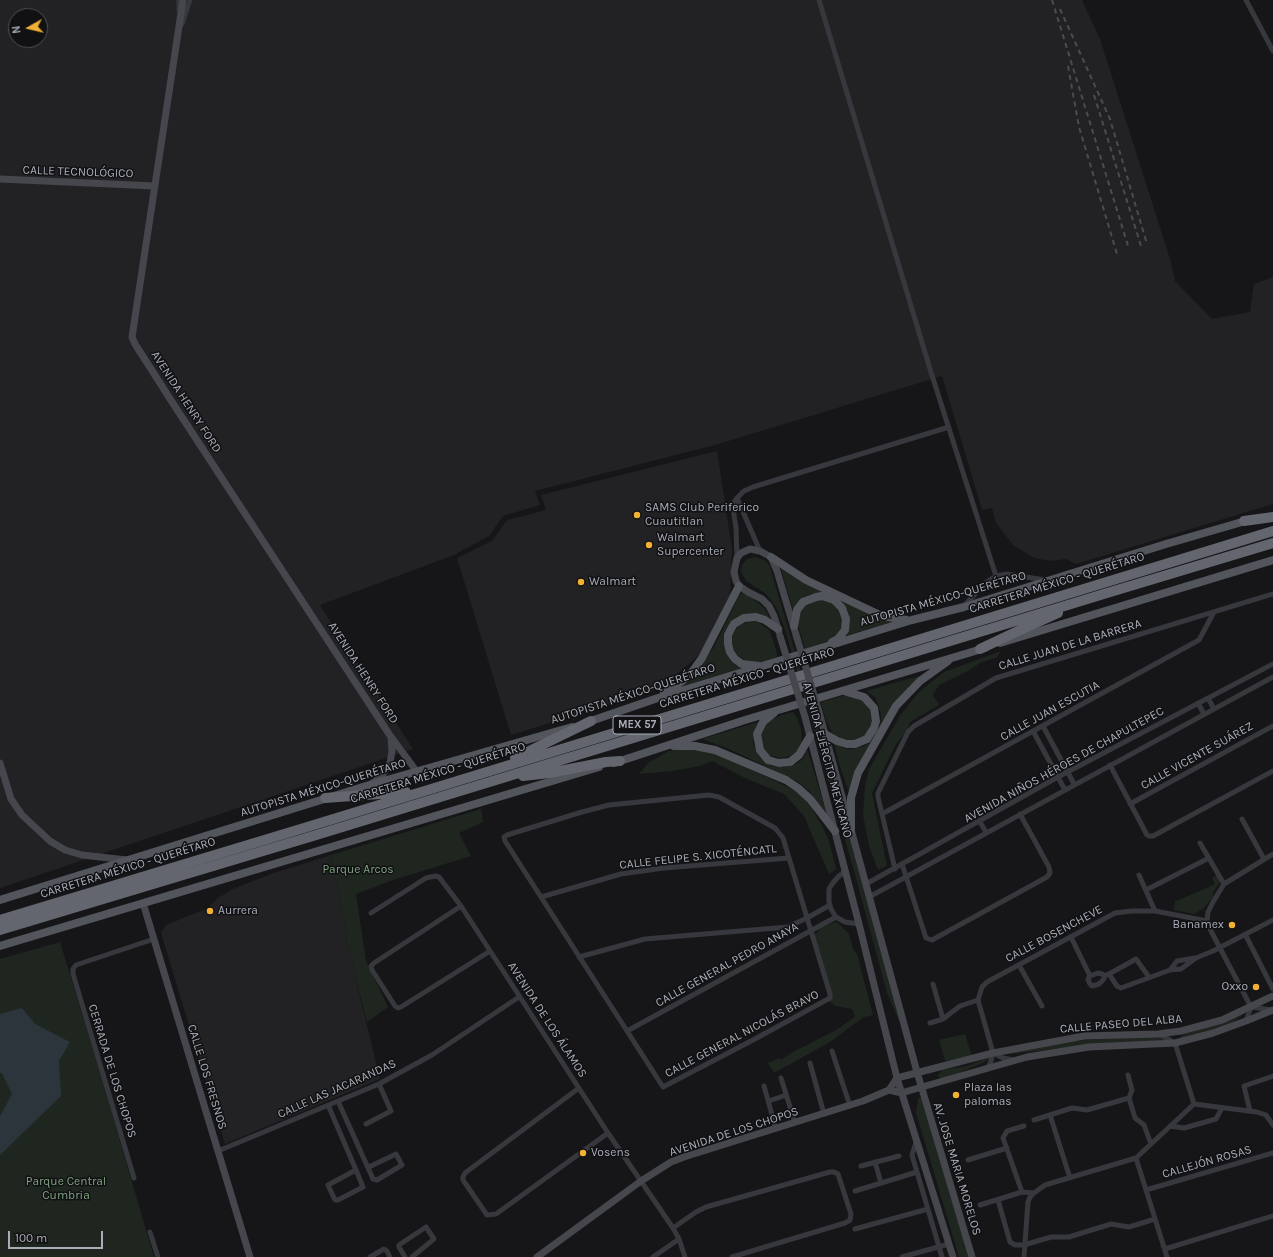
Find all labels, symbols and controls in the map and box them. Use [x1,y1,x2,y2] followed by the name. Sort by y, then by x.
[8,8,48,48] north arrow
[10,25,24,34] text: N
[22,163,134,181] street label: CALLE TECNOLÓGICO
[148,348,224,456] street label: AVENIDA HENRY FORD
[645,501,759,529] place label: SAMS Club Periferico Cuautitlan
[632,510,642,520] marker: SAMS Club Periferico Cuautitlan
[657,531,724,559] place label: Walmart Supercenter
[644,540,654,550] marker: Walmart Supercenter
[968,549,1146,617] street label: CARRETERA MÉXICO - QUERÉTARO
[858,568,1028,630] street label: AUTOPISTA MÉXICO-QUERÉTARO
[589,575,636,589] place label: Walmart
[576,577,586,587] marker: Walmart
[997,616,1143,674] street label: CALLE JUAN DE LA BARRERA
[325,619,401,727] street label: AVENIDA HENRY FORD
[658,644,836,712] street label: CARRETERA MÉXICO - QUERÉTARO
[549,661,717,727] street label: AUTOPISTA MÉXICO-QUERÉTARO
[998,678,1102,744] street label: CALLE JUAN ESCUTIA
[799,681,855,839] street label: AVENIDA EJÉRCITO MEXICANO
[961,704,1167,826] street label: AVENIDA NIÑOS HÉROES DE CHAPULTEPEC
[613,716,661,734] road number: MEX 57
[1138,719,1256,793] street label: CALLE VICENTE SUÁREZ
[349,739,527,807] street label: CARRETERA MÉXICO - QUERÉTARO
[239,756,407,820] street label: AUTOPISTA MÉXICO-QUERÉTARO
[39,834,217,902] street label: CARRETERA MÉXICO - QUERÉTARO
[619,842,777,872] street label: CALLE FELIPE S. XICOTÉNCATL
[322,863,394,877] park label: Parque Arcos
[1003,902,1105,966] street label: CALLE BOSENCHEVE
[218,904,258,918] place label: Aurrera
[205,906,215,916] marker: Aurrera
[1173,918,1224,932] place label: Banamex
[653,920,801,1010] street label: CALLE GENERAL PEDRO ANAYA
[1227,920,1237,930] marker: Banamex
[504,960,590,1080] street label: AVENIDA DE LOS ÁLAMOS
[1221,980,1248,994] place label: Oxxo
[1251,982,1261,992] marker: Oxxo
[663,987,821,1081] street label: CALLE GENERAL NICOLÁS BRAVO
[85,1002,139,1140] street label: CERRADA DE LOS CHOPOS
[1059,1011,1183,1037] street label: CALLE PASEO DEL ALBA
[184,1023,230,1131] street label: CALLE LOS FRESNOS
[276,1056,398,1122] street label: CALLE LAS JACARANDAS
[964,1081,1012,1109] place label: Plaza las palomas
[951,1090,961,1100] marker: Plaza las palomas
[930,1101,984,1237] street label: AV. JOSE MARIA MORELOS
[668,1104,800,1160] street label: AVENIDA DE LOS CHOPOS
[1161,1142,1253,1182] street label: CALLEJÓN ROSAS
[591,1146,630,1160] place label: Vosens
[578,1148,588,1158] marker: Vosens
[26,1175,106,1203] park label: Parque Central Cumbria
[10,1223,105,1249] scale bar
[15,1231,47,1245] text: 100 m

